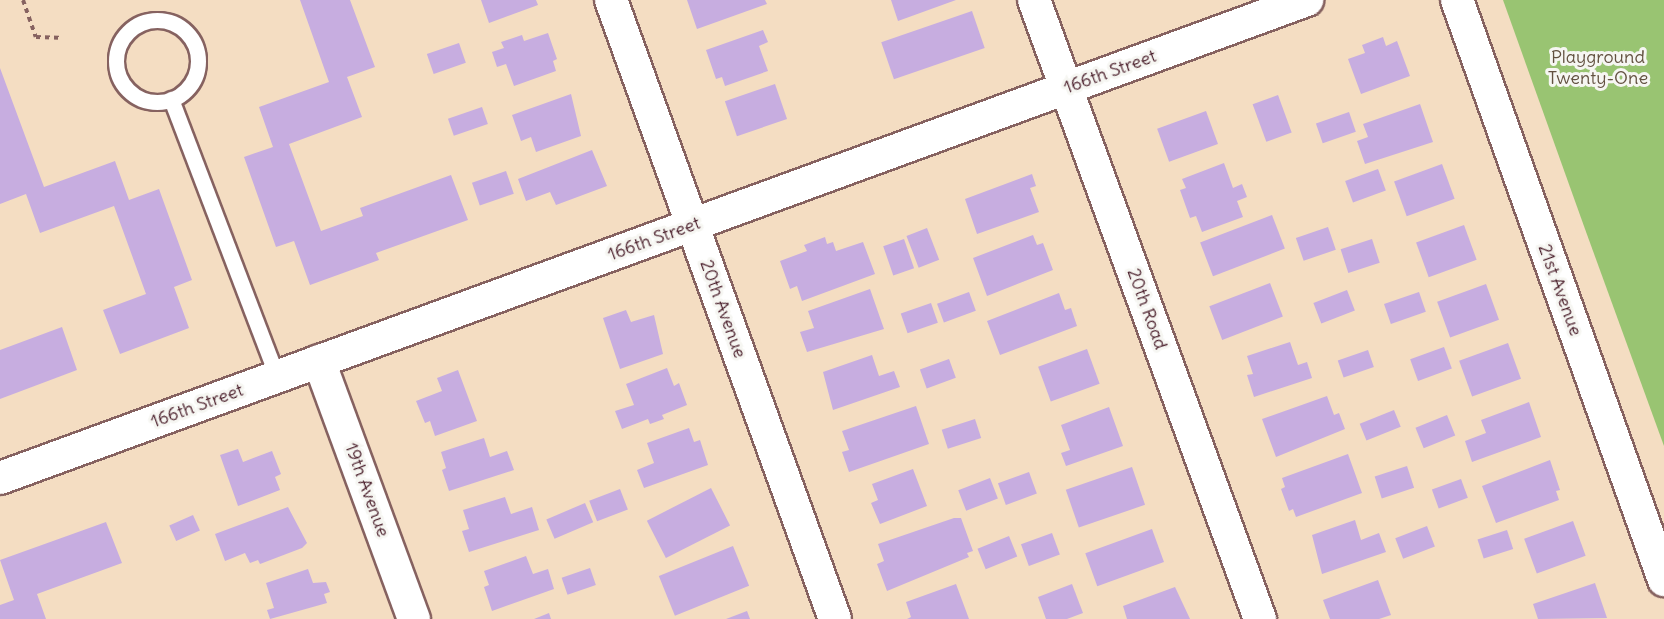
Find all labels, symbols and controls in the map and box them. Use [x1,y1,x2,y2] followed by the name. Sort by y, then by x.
[1061,45,1159,99] street label: 166th Street
[1548,47,1648,90] park label: Playground Twenty-One
[605,212,703,266] street label: 166th Street
[1533,241,1587,339] street label: 21st Avenue
[695,257,751,361] street label: 20th Avenue
[1122,266,1172,352] street label: 20th Road
[148,379,246,433] street label: 166th Street
[340,440,394,540] street label: 19th Avenue

